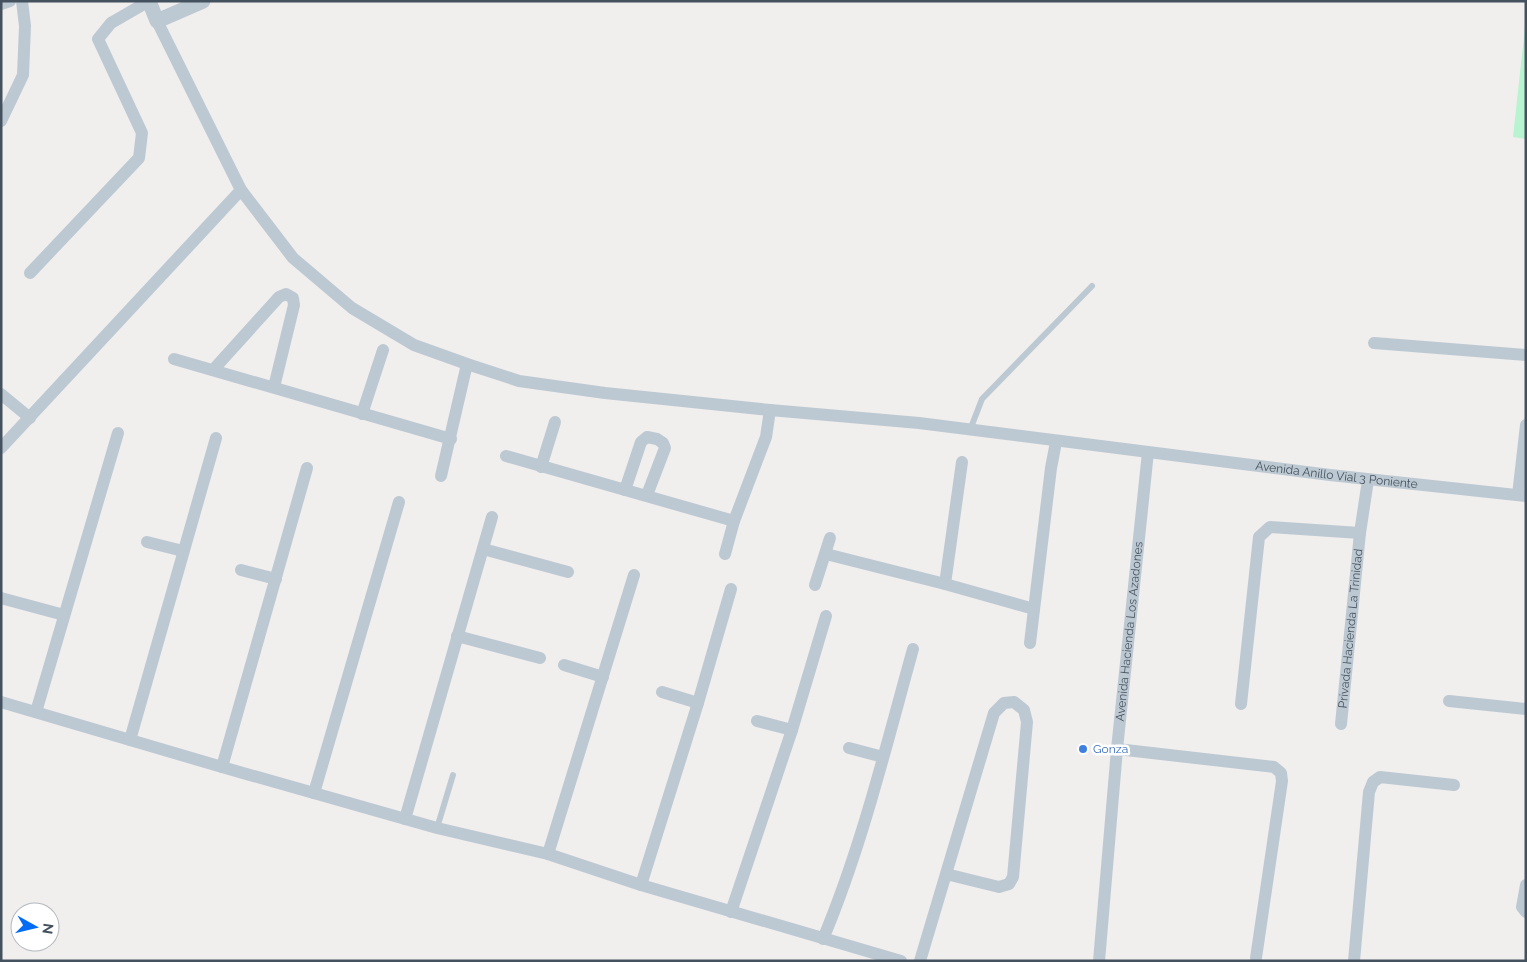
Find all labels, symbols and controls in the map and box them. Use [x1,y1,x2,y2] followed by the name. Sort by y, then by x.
[1255,459,1418,491] street label: Avenida Anillo Vial 3 Poniente
[1113,541,1146,722] street label: Avenida Hacienda Los Azadones
[1336,548,1365,709] street label: Privada Hacienda La Trinidad
[1093,742,1128,756] place label: Gonza
[1077,743,1089,755] marker: Gonza
[10,902,60,952] north arrow
[39,922,57,935] text: N

